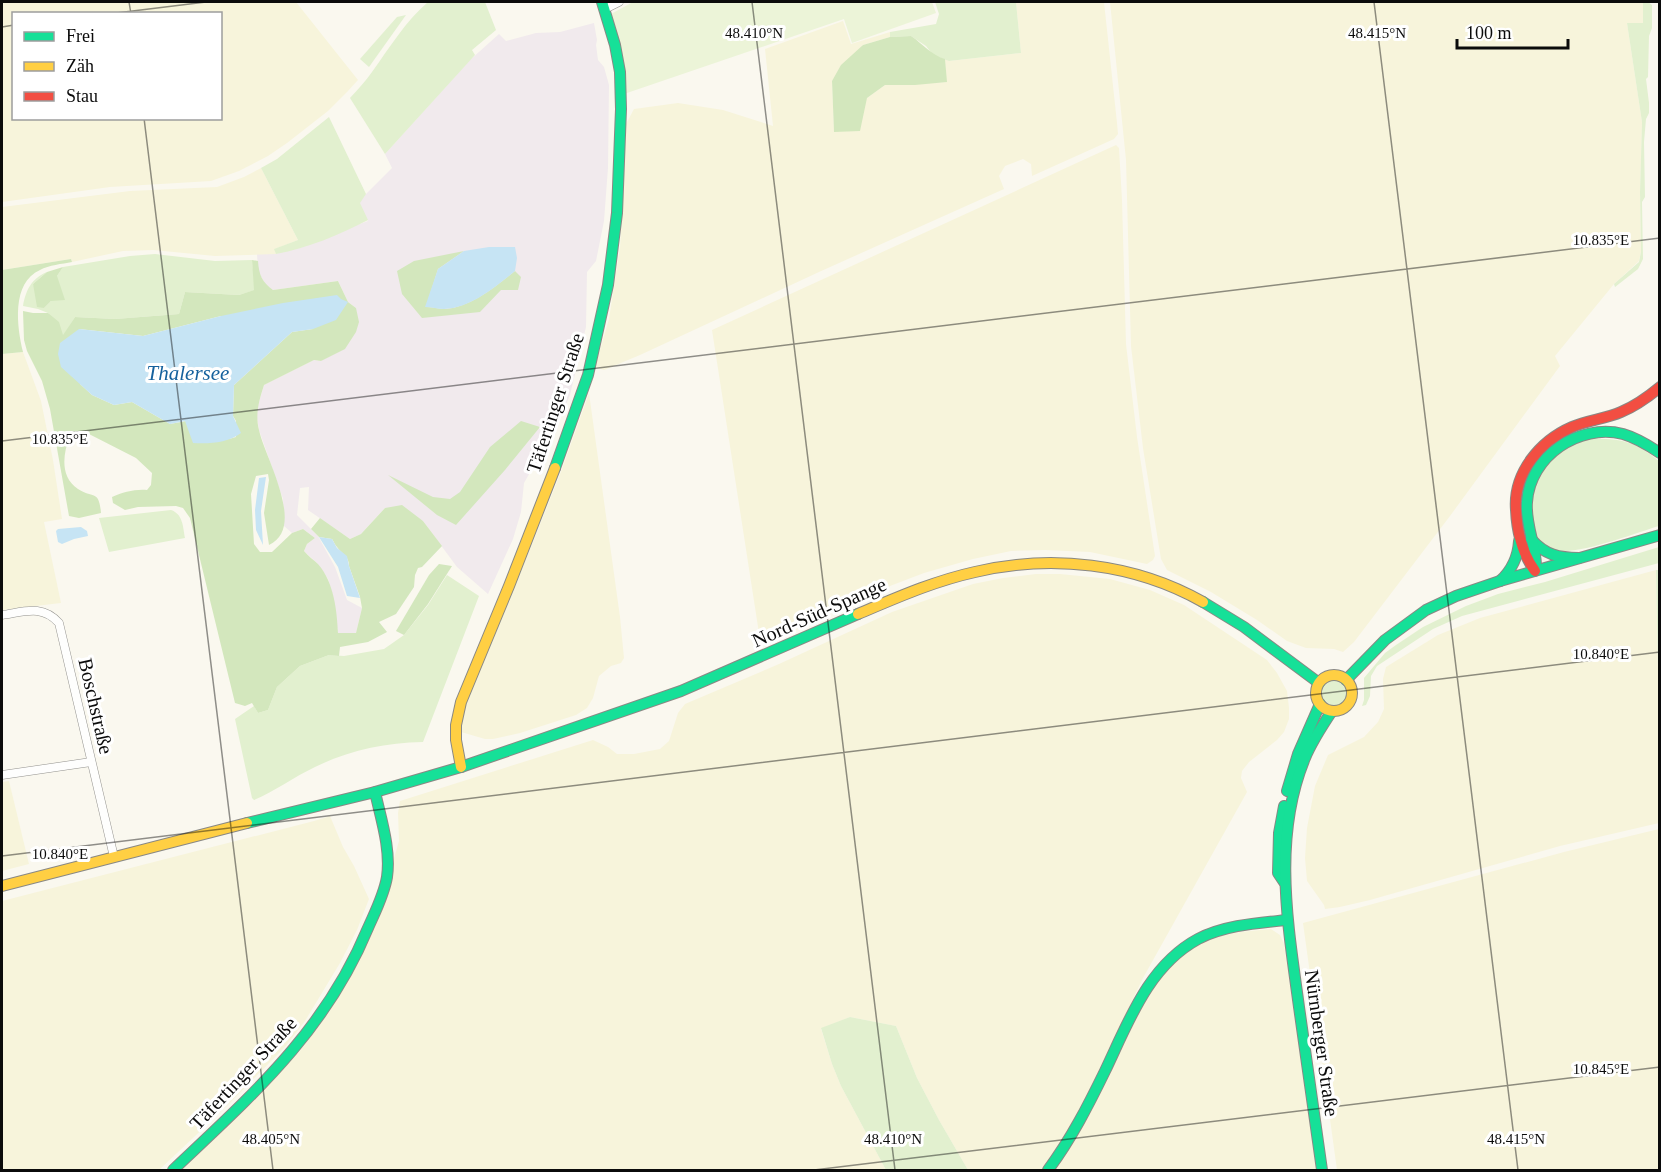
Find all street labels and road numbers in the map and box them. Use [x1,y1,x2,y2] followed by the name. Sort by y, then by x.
[522,330,589,476] street label: Täfertinger Straße
[749,573,890,652] street label: Nord-Süd-Spange
[74,656,118,756] street label: Boschstraße
[1300,968,1343,1118] street label: Nürnberger Straße
[185,1012,302,1135] street label: Täfertinger Straße

